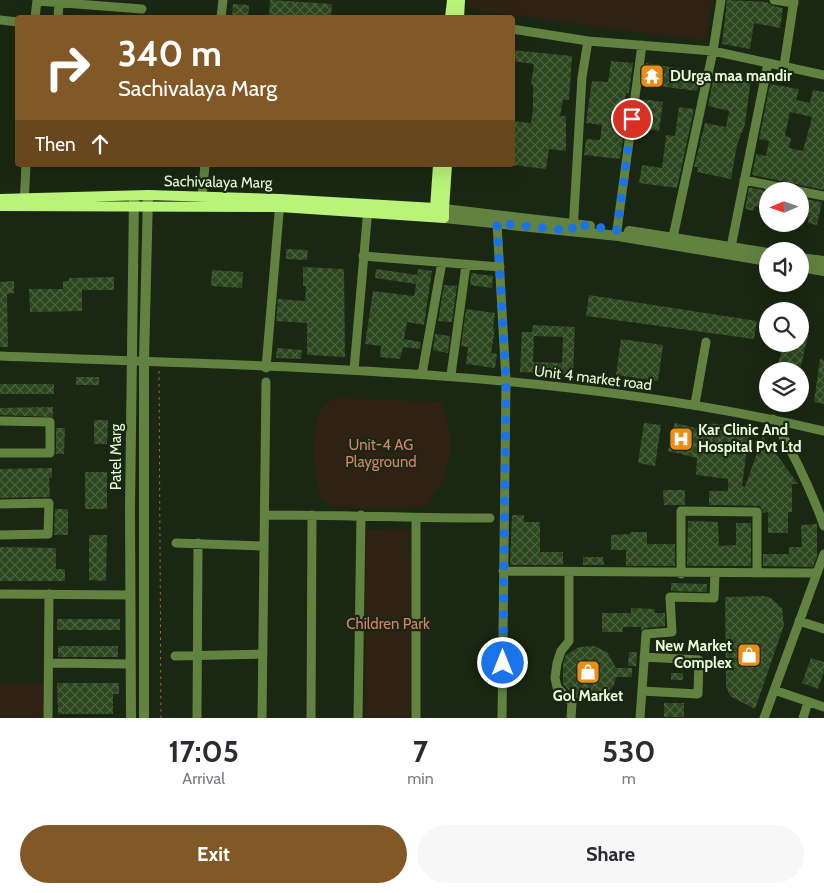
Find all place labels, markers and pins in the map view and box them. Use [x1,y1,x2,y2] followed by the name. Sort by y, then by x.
[639,63,665,89] temple icon: DUrga maa mandir
[670,67,792,85] place label: DUrga maa mandir
[611,98,653,140] pin
[698,421,802,456] place label: Kar Clinic And Hospital Pvt Ltd
[668,426,694,452] hospital icon: Kar Clinic And Hospital Pvt Ltd
[655,637,733,672] place label: New Market Complex
[736,642,762,668] shop icon: New Market Complex
[575,659,601,685] shop icon: Gol Market
[553,687,623,705] place label: Gol Market

